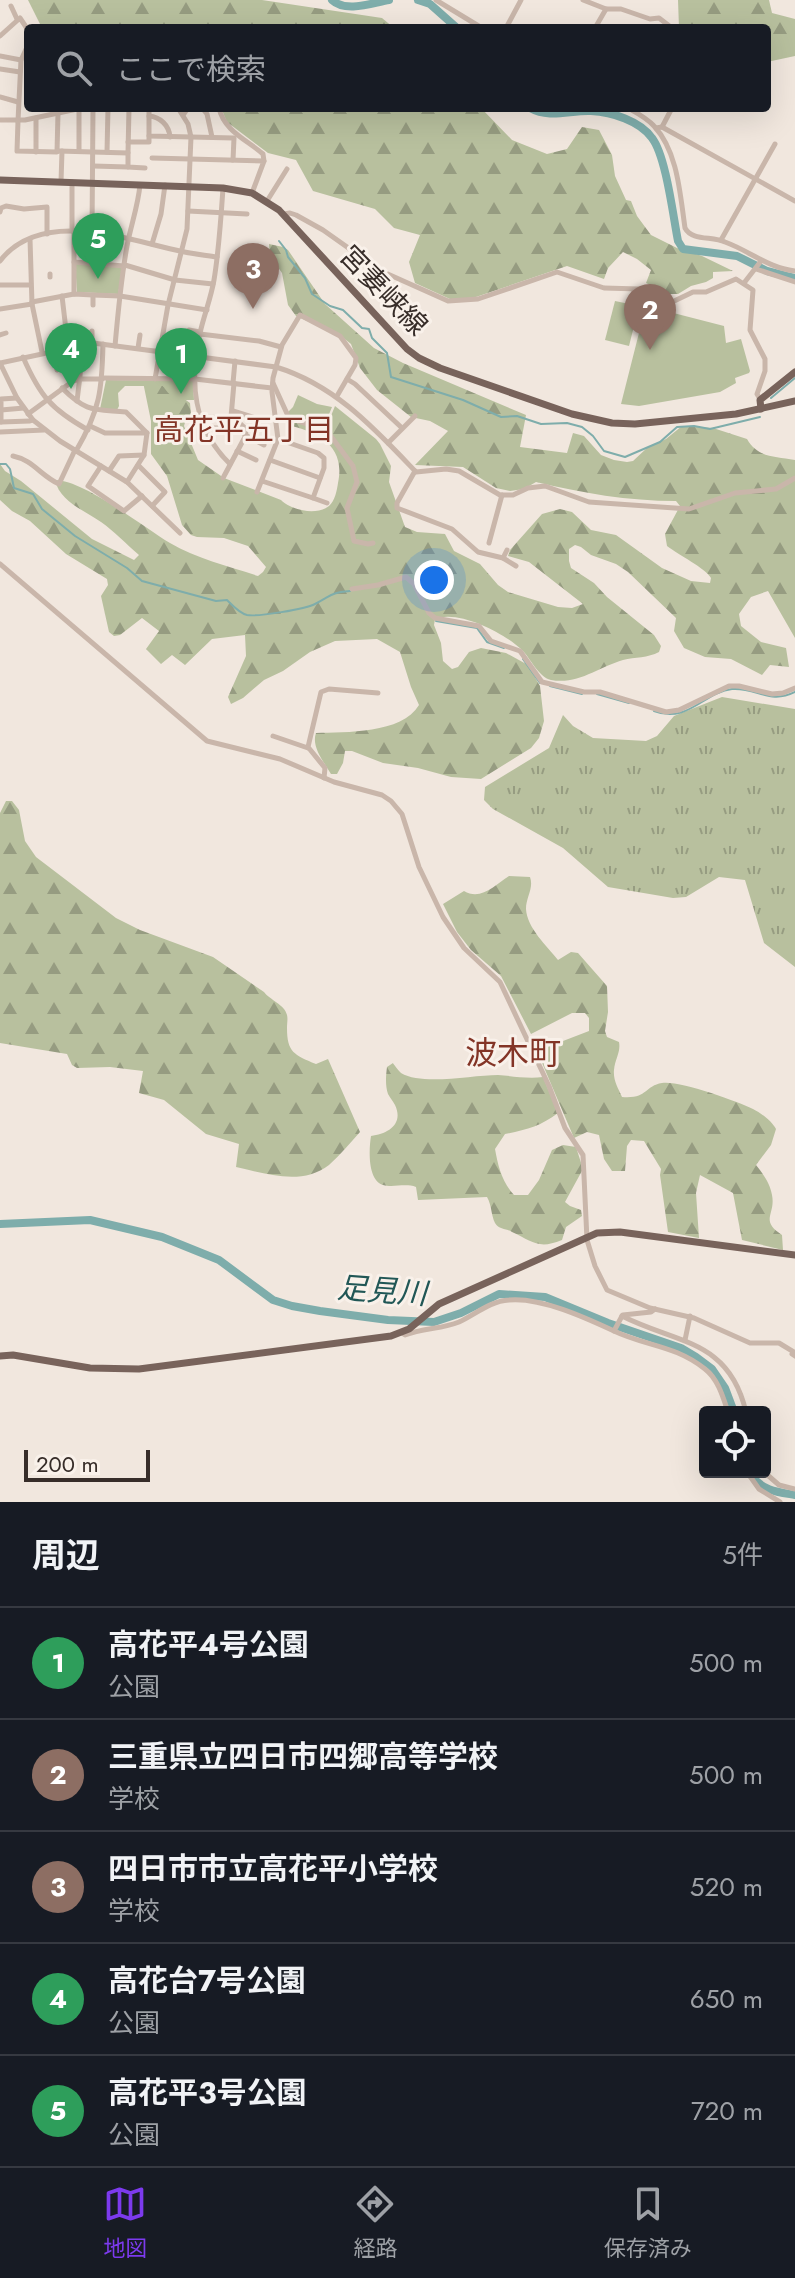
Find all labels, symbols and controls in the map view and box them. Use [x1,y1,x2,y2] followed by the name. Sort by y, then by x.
[24,24,771,112] search box
[52,46,96,90] icon: search
[116,48,266,91] text: ここで検索
[72,213,124,279] pin: 5
[330,236,437,345] street label: 宮妻峡線
[227,243,279,309] pin: 3
[624,284,676,350] pin: 2
[45,323,97,389] pin: 4
[155,328,207,394] pin: 1
[154,408,334,451] district label: 高花平五丁目
[414,560,454,600] your location
[465,1030,561,1076] district label: 波木町
[336,1266,431,1315] water label: 足見川
[699,1406,771,1478] map controls
[699,1406,771,1478] button: locate
[24,1446,150,1482] scale bar
[36,1448,99,1480] text: 200 m
[32,1531,100,1580] text: 周辺
[722,1536,763,1574] text: 5件
[108,1623,309,1666] text: 高花平4号公園
[51,1644,65,1682] text: 1
[689,1644,763,1682] text: 500 m
[108,1668,160,1706] text: 公園
[108,1735,498,1778] text: 三重県立四日市四郷高等学校
[49,1756,67,1794] text: 2
[689,1756,763,1794] text: 500 m
[108,1780,160,1818] text: 学校
[108,1847,438,1890] text: 四日市市立高花平小学校
[50,1868,66,1906] text: 3
[690,1868,763,1906] text: 520 m
[108,1892,160,1930] text: 学校
[108,1959,306,2002] text: 高花台7号公園
[49,1980,67,2018] text: 4
[690,1980,763,2018] text: 650 m
[108,2004,160,2042] text: 公園
[108,2071,307,2114] text: 高花平3号公園
[50,2092,66,2130] text: 5
[691,2092,763,2130] text: 720 m
[108,2116,160,2154] text: 公園
[103,2182,147,2264] tab: 地図
[353,2182,398,2264] tab: 経路
[604,2182,692,2264] tab: 保存済み

